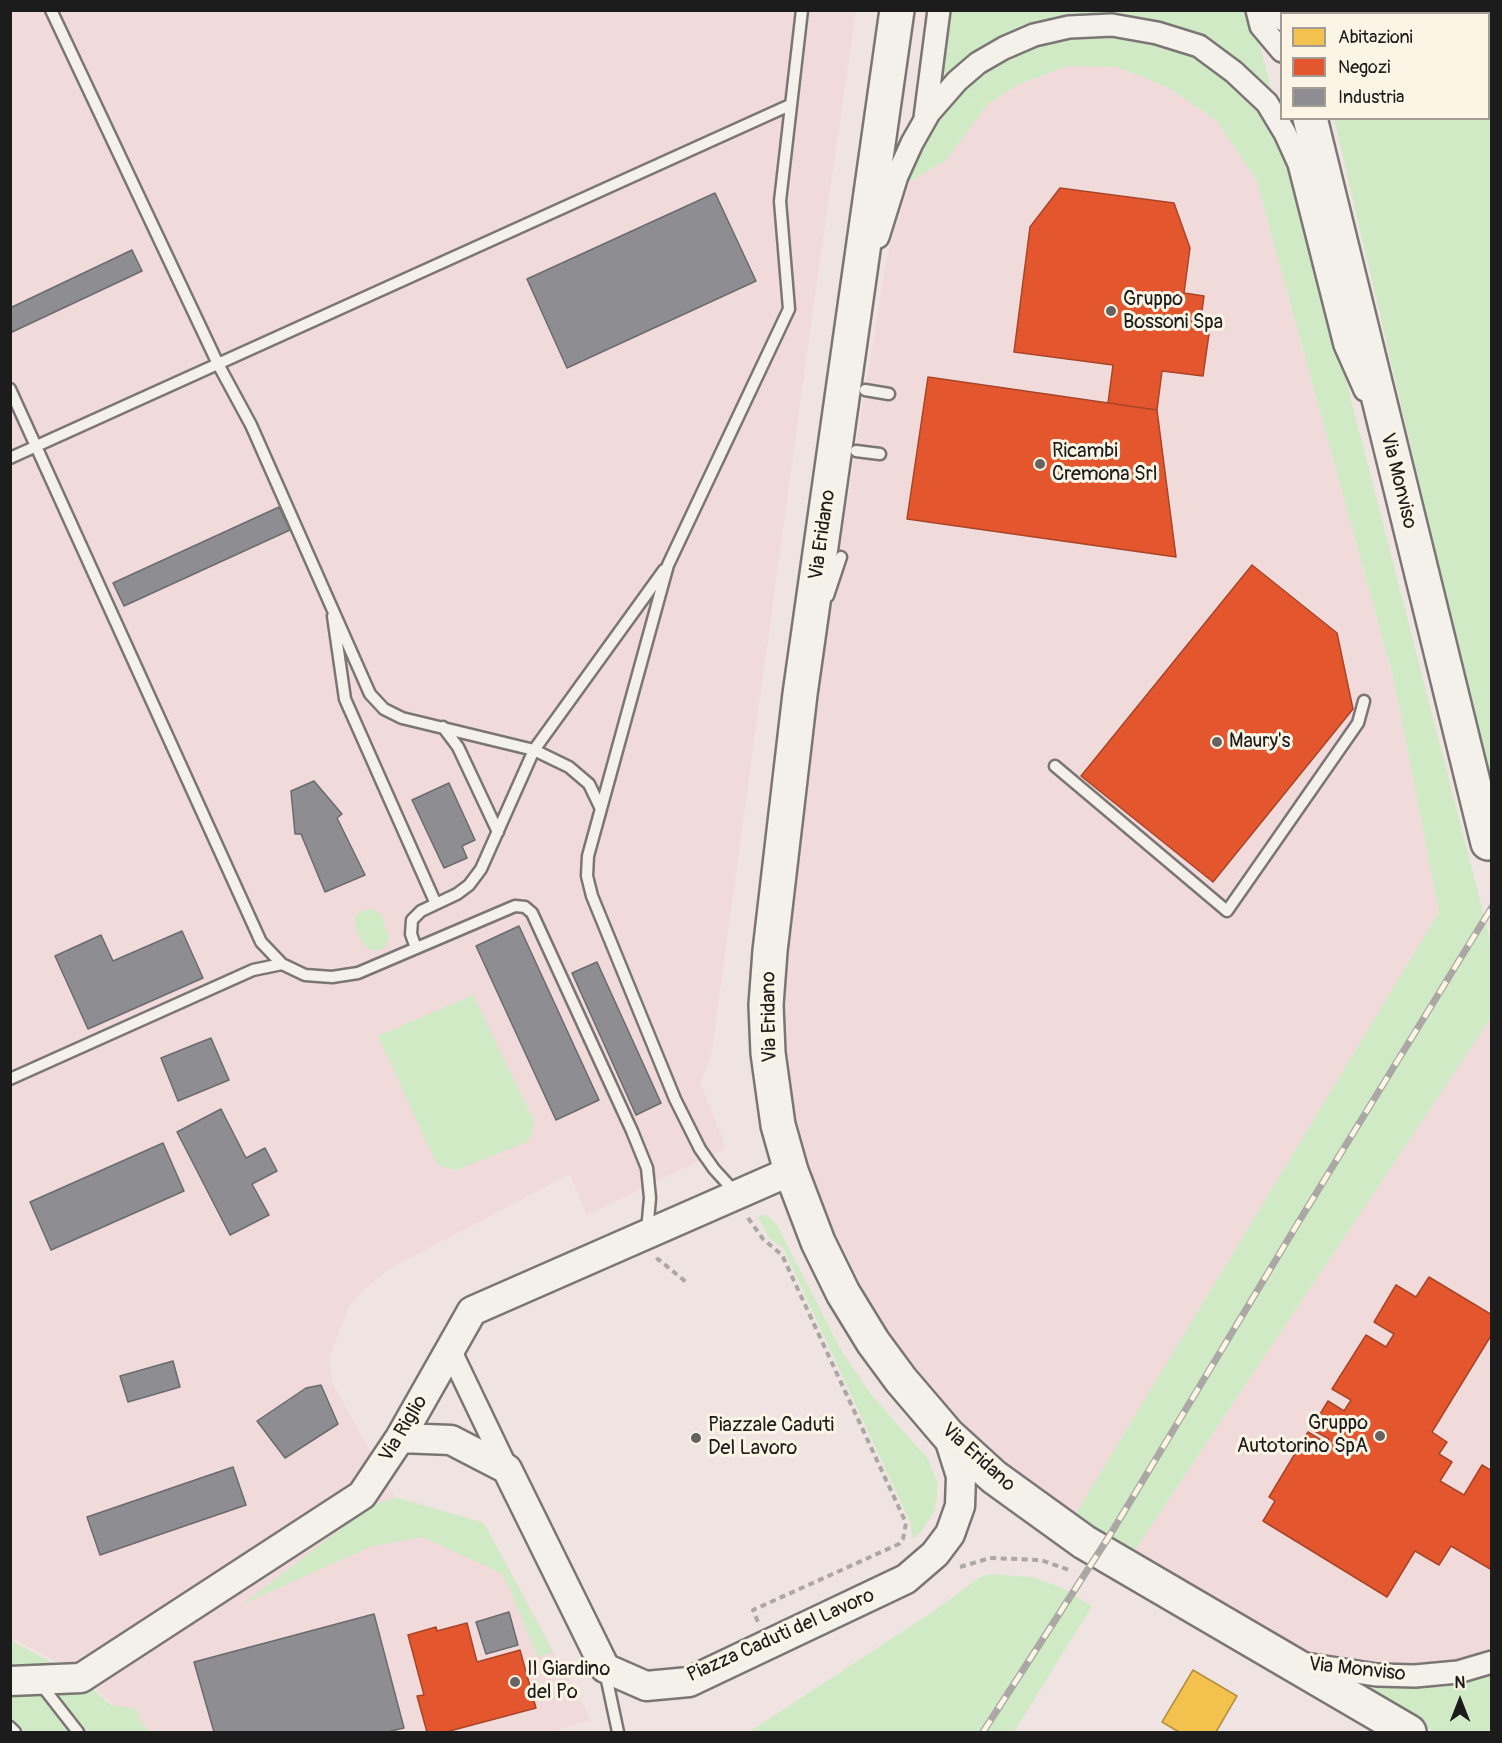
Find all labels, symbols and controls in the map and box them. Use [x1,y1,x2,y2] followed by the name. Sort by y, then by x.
[1280,12,1490,120] legend
[1338,26,1413,49] text: Abitazioni
[1338,56,1390,79] text: Negozi
[1338,86,1404,109] text: Industria
[1123,288,1223,335] place label: Gruppo Bossoni Spa
[1104,304,1118,318] marker: Gruppo Bossoni Spa
[1375,431,1421,531] street label: Via Monviso
[1052,440,1158,487] place label: Ricambi Cremona Srl
[1033,457,1047,471] marker: Ricambi Cremona Srl
[805,488,841,582] street label: Via Eridano
[1229,730,1291,754] place label: Maury's
[1210,735,1224,749] marker: Maury's
[757,971,783,1063] street label: Via Eridano
[375,1391,433,1467] street label: Via Riglio
[1237,1412,1368,1459] place label: Gruppo Autotorino SpA
[708,1414,834,1461] place label: Piazzale Caduti Del Lavoro
[936,1419,1020,1497] street label: Via Eridano
[1373,1429,1387,1443] marker: Gruppo Autotorino SpA
[689,1431,703,1445] marker: Piazzale Caduti Del Lavoro
[684,1584,878,1688] street label: Piazza Caduti del Lavoro
[1307,1653,1407,1687] street label: Via Monviso
[527,1658,610,1705] place label: Il Giardino del Po
[1430,1671,1490,1731] north arrow
[1455,1673,1465,1693] text: N
[508,1675,522,1689] marker: Il Giardino del Po

